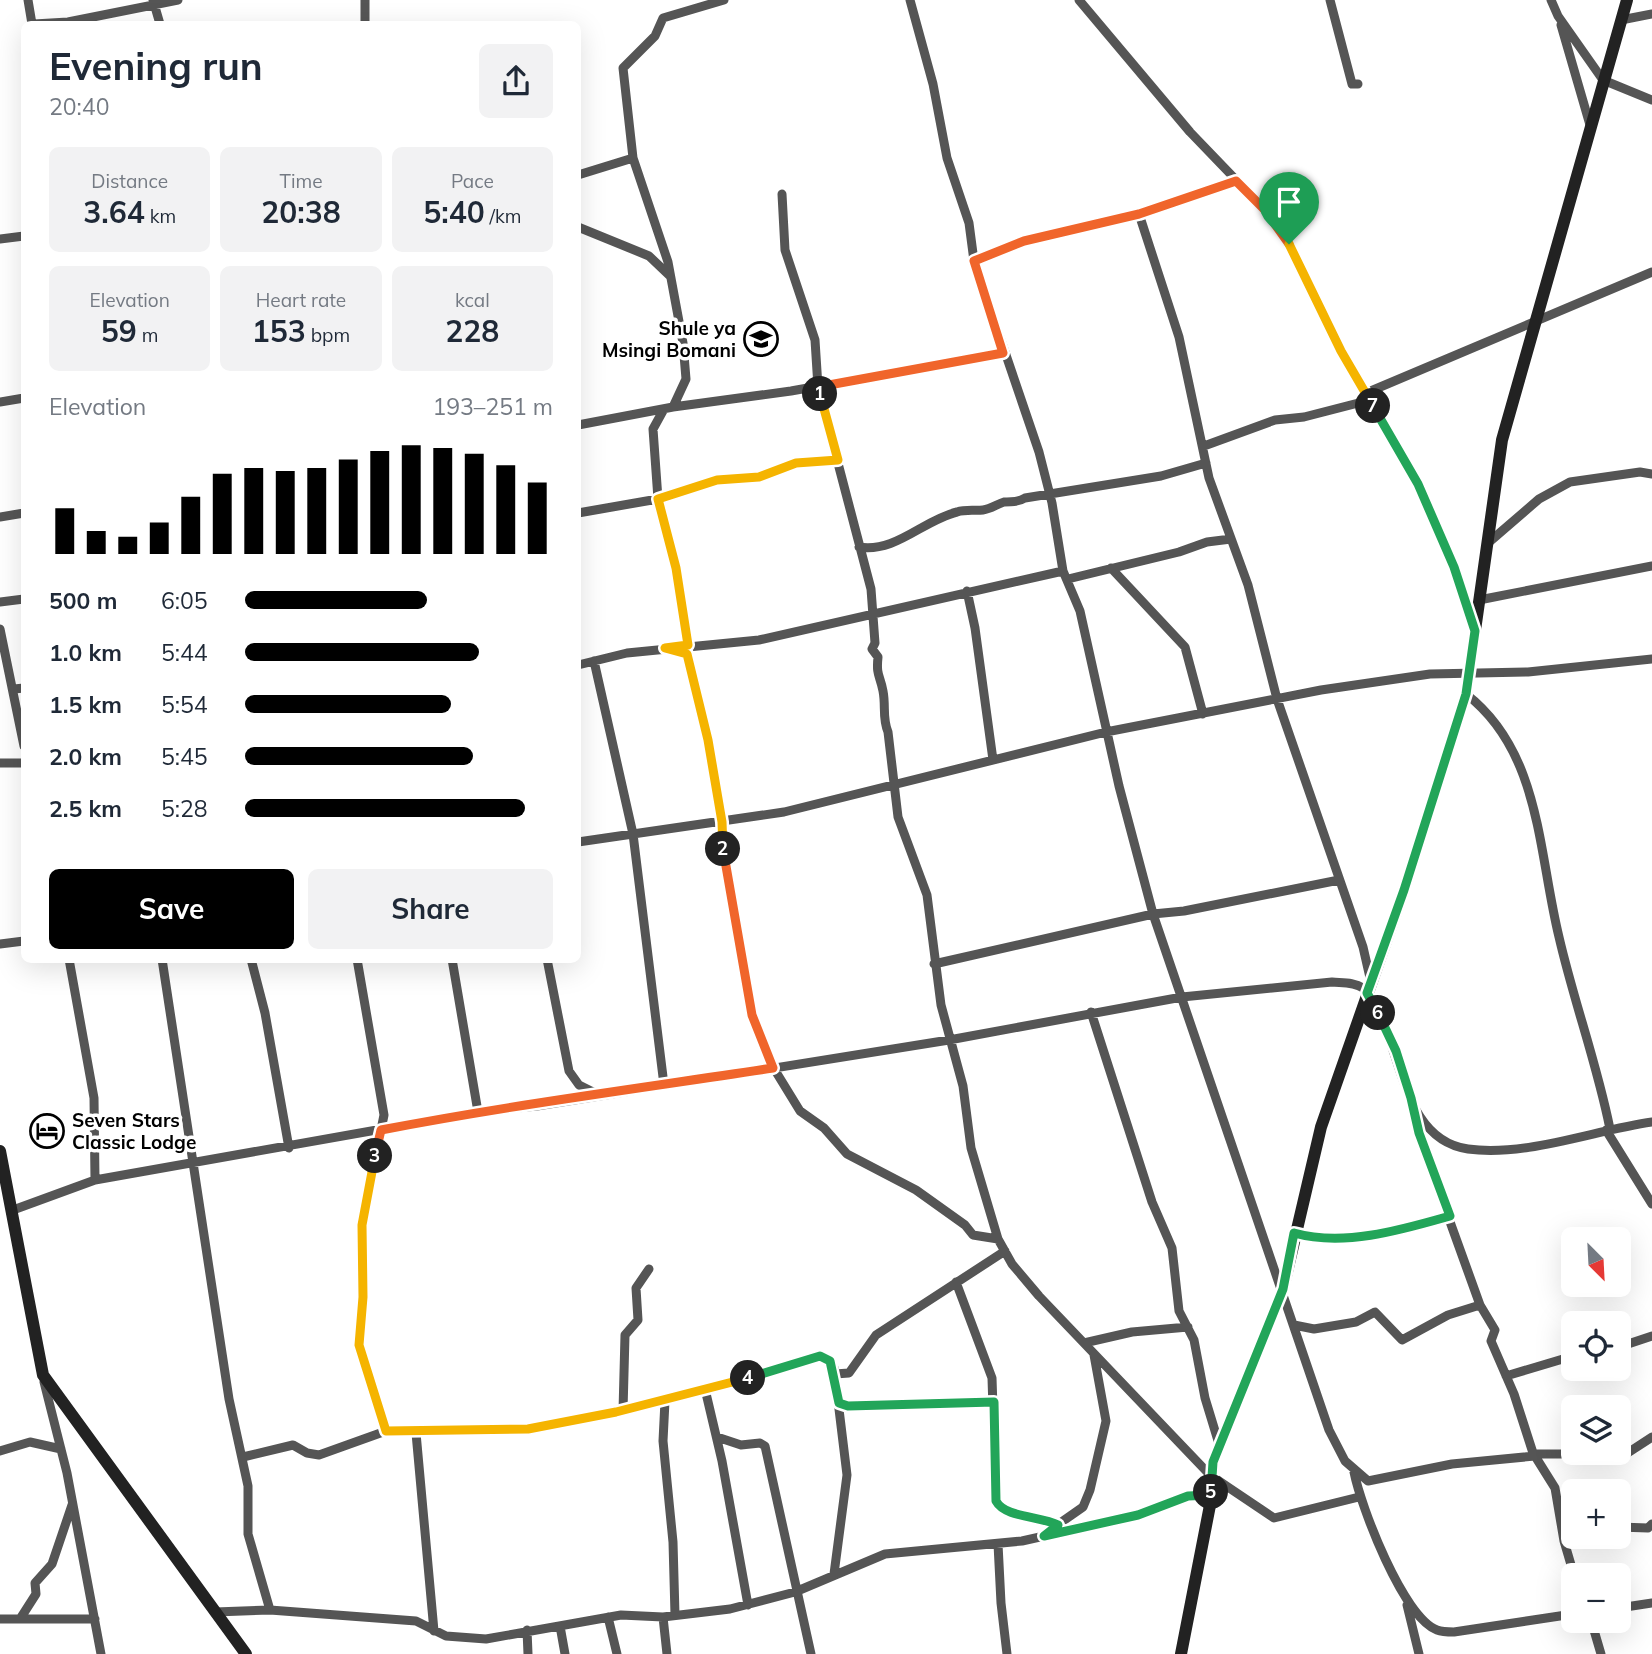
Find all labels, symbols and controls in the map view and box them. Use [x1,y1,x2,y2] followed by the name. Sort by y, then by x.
[49,42,263,90] text: Evening run
[479,44,553,118] button: share
[49,92,109,121] text: 20:40
[91,169,168,193] text: Distance
[279,169,323,193] text: Time
[451,169,494,193] text: Pace
[1259,172,1319,244] pin
[1270,183,1308,221] icon: arrive
[83,193,145,231] text: 3.64
[261,193,341,231] text: 20:38
[423,193,485,231] text: 5:40
[145,204,176,228] text: km
[485,204,521,228] text: /km
[89,288,170,312] text: Elevation
[256,288,346,312] text: Heart rate
[455,288,490,312] text: kcal
[101,312,137,350] text: 59
[252,312,306,350] text: 153
[445,312,499,350] text: 228
[602,316,736,362] place label: Shule ya Msingi Bomani
[742,320,780,358] school or university icon: Shule ya Msingi Bomani
[137,323,158,347] text: m
[306,323,350,347] text: bpm
[802,376,838,412] pin: 1
[814,381,825,405] text: 1
[1356,388,1390,424] pin: 7
[49,392,146,421] text: Elevation
[432,392,553,421] text: 193–251 m
[1367,393,1378,417] text: 7
[49,586,117,615] text: 500 m
[161,586,208,615] text: 6:05
[49,638,122,667] text: 1.0 km
[161,638,208,667] text: 5:44
[49,690,122,719] text: 1.5 km
[161,690,208,719] text: 5:54
[49,742,122,771] text: 2.0 km
[161,742,208,771] text: 5:45
[49,794,122,823] text: 2.5 km
[161,794,208,823] text: 5:28
[706,832,740,866] pin: 2
[717,836,728,860] text: 2
[49,869,294,949] button: Save
[308,869,553,949] button: Share
[1360,996,1396,1030] pin: 6
[1372,1000,1383,1024] text: 6
[72,1108,196,1154] place label: Seven Stars Classic Lodge
[28,1112,66,1150] hotel icon: Seven Stars Classic Lodge
[358,1138,392,1174] pin: 3
[369,1143,380,1167] text: 3
[1561,1227,1631,1297] north arrow
[1561,1227,1631,1633] map controls
[1561,1311,1631,1381] button: locate
[730,1360,766,1396] pin: 4
[742,1365,753,1389] text: 4
[1561,1395,1631,1465] button: layers
[1194,1474,1228,1510] pin: 5
[1205,1479,1216,1503] text: 5
[1561,1479,1631,1549] button: +
[1561,1563,1631,1633] button: −

